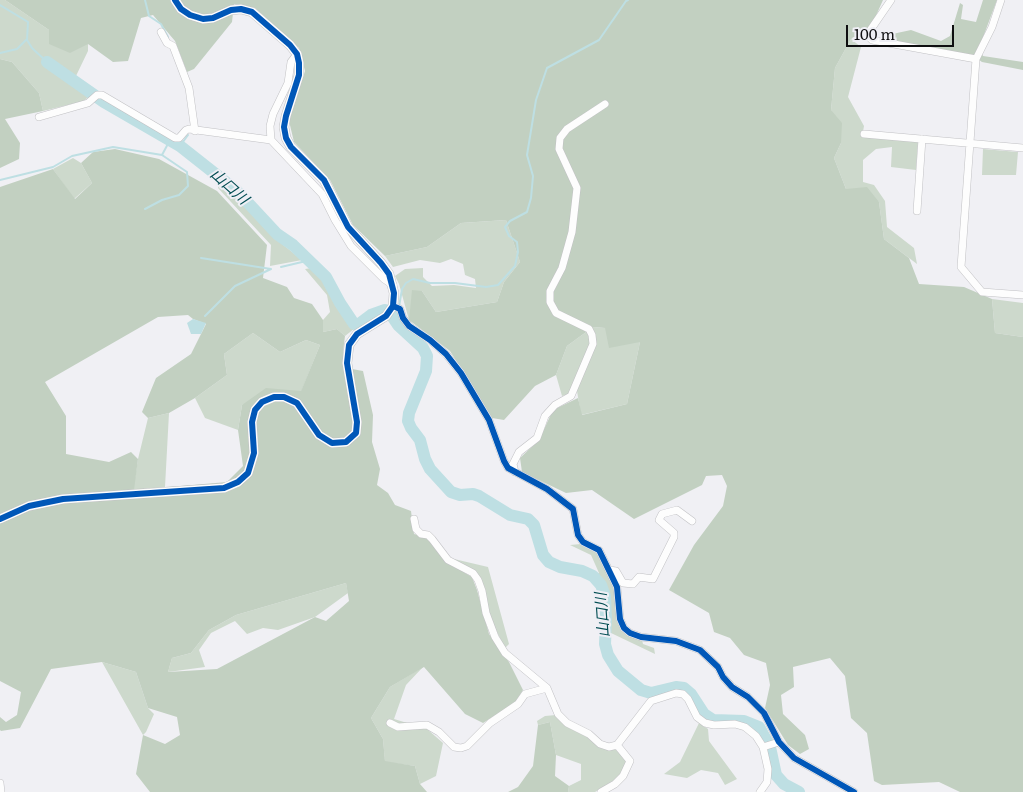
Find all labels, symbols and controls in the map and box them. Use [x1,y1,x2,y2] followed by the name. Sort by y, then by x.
[848,15,956,47] scale bar
[854,22,895,45] text: 100 m
[206,165,252,209] water label: 山口川
[592,592,614,638] water label: 山口川

